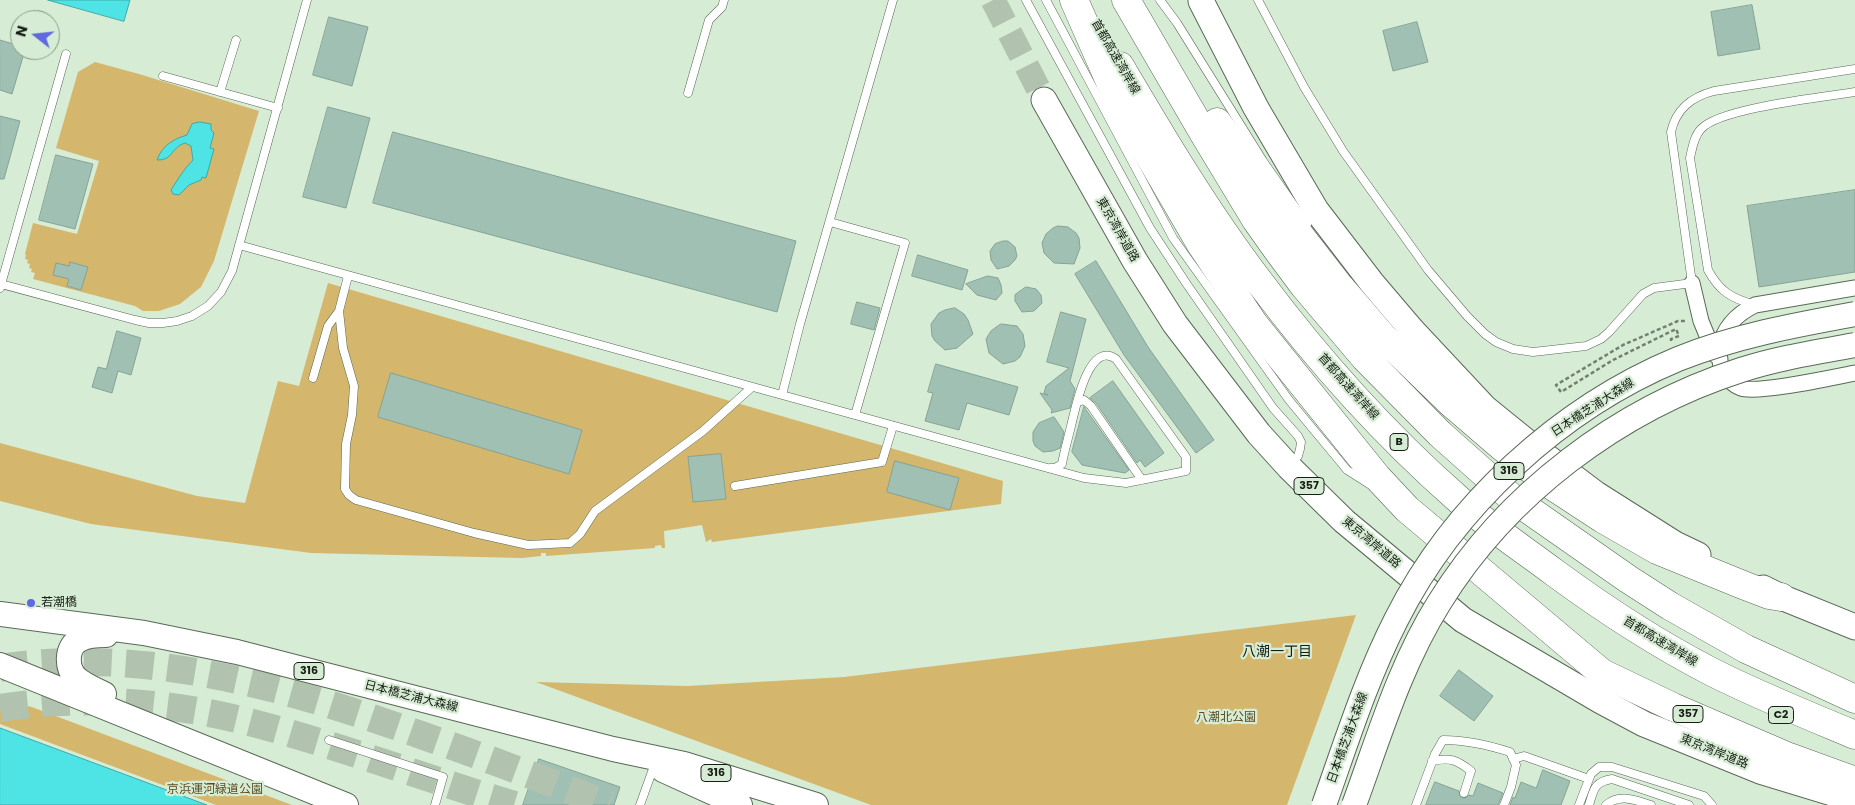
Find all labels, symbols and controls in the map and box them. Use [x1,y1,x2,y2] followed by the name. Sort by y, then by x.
[10,10,60,60] north arrow
[1088,17,1142,97] street label: 首都高速湾岸線
[10,23,33,39] text: N
[1093,195,1141,265] street label: 東京湾岸道路
[1315,351,1381,423] street label: 首都高速湾岸線
[1549,376,1637,440] street label: 日本橋芝浦大森線
[1390,434,1408,451] road number: B
[1494,462,1524,480] road number: 316
[1294,478,1324,494] road number: 357
[1339,514,1403,572] street label: 東京湾岸道路
[41,596,77,610] place label: 若潮橋
[25,597,37,609] marker: 若潮橋
[1620,614,1700,670] street label: 首都高速湾岸線
[1242,644,1312,660] district label: 八潮一丁目
[294,662,324,679] road number: 316
[363,678,459,716] street label: 日本橋芝浦大森線
[1325,690,1371,786] street label: 日本橋芝浦大森線
[1673,706,1703,722] road number: 357
[1768,706,1794,724] road number: C2
[1196,711,1256,725] park label: 八潮北公園
[1678,732,1750,772] street label: 東京湾岸道路
[701,764,731,781] road number: 316
[167,783,263,797] park label: 京浜運河緑道公園

